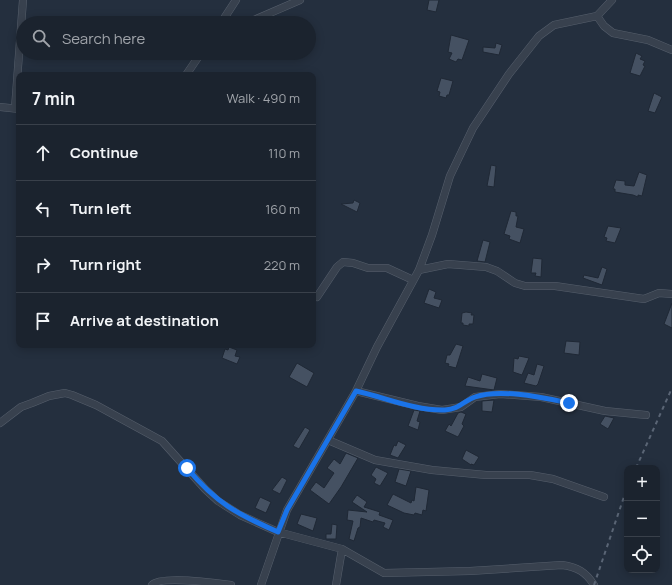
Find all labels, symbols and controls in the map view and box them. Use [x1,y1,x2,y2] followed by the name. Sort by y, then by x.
[16,16,316,60] search box
[30,27,52,49] icon: search
[62,28,145,49] text: Search here
[32,87,75,110] text: 7 min
[226,89,300,107] text: Walk · 490 m
[32,142,54,164] icon: ahead
[70,142,138,163] text: Continue
[268,144,300,162] text: 110 m
[32,198,54,220] icon: left
[70,198,132,219] text: Turn left
[265,200,300,218] text: 160 m
[32,254,54,276] icon: right
[70,254,141,275] text: Turn right
[264,256,300,274] text: 220 m
[32,310,54,332] icon: arrive
[70,310,219,331] text: Arrive at destination
[560,394,578,412] route end
[178,459,196,477] route start
[624,465,660,573] map controls
[624,465,660,501] button: +
[624,501,660,537] button: −
[624,537,660,573] button: locate

